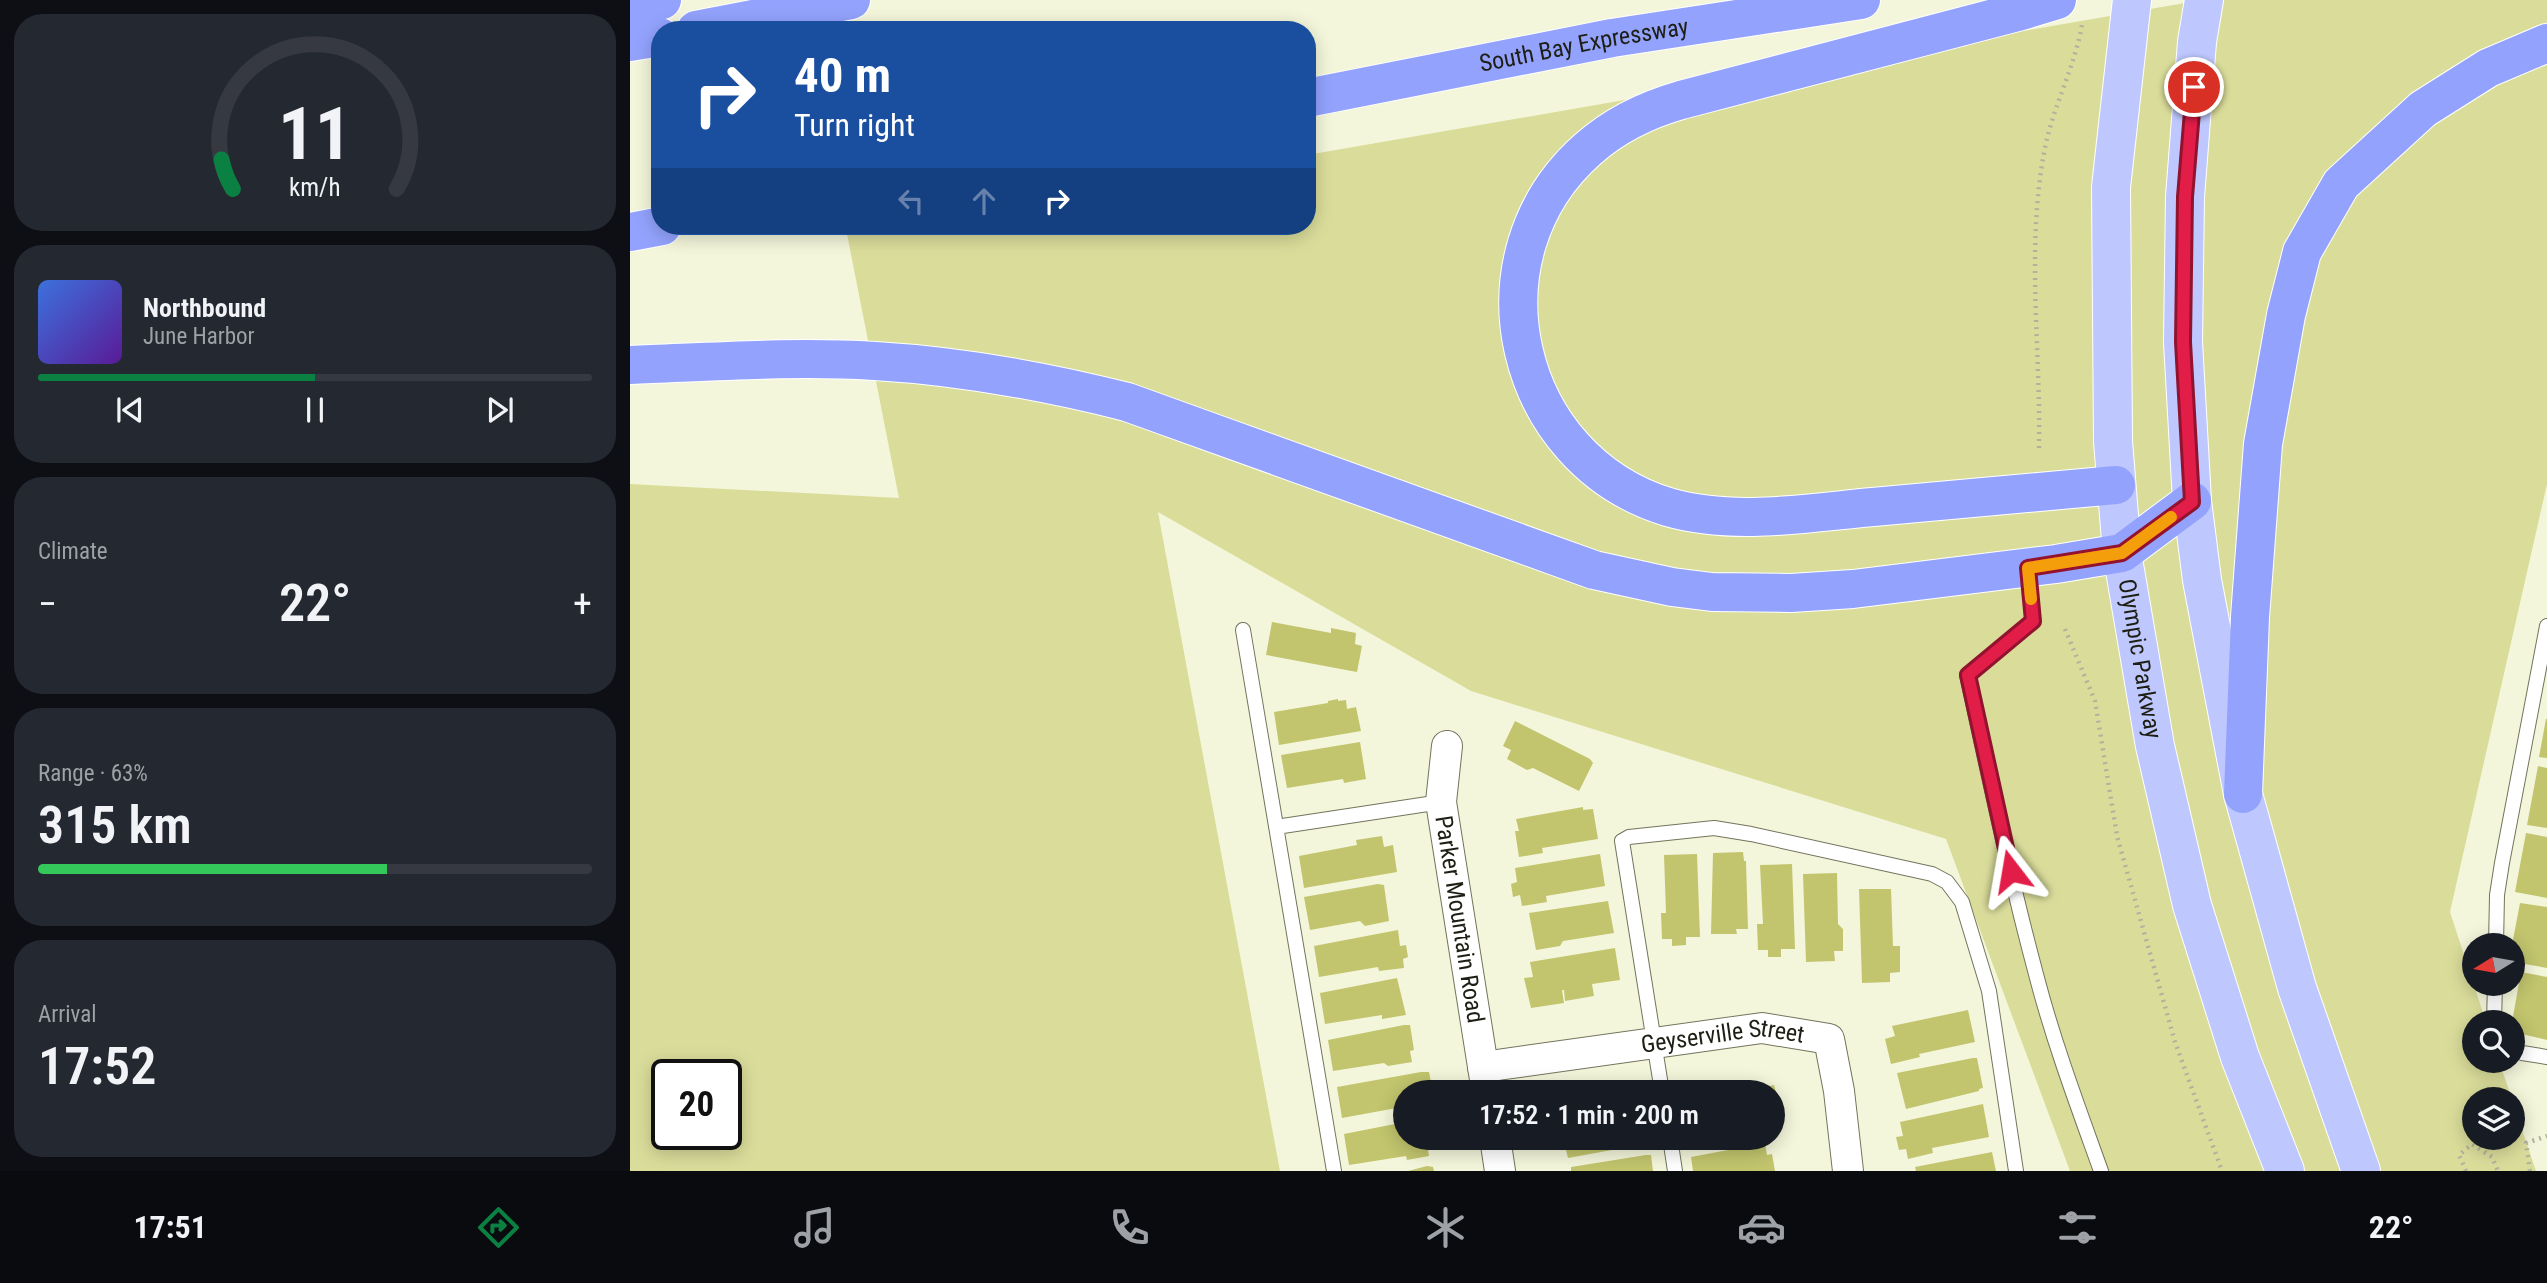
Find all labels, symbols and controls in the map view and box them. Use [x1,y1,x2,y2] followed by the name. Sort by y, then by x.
[1477,13,1690,78] street label: South Bay Expressway
[794,47,891,104] text: 40 m
[679,49,770,140] icon: right
[2164,57,2224,117] pin
[2175,68,2213,106] icon: arrive
[278,91,352,177] text: 11
[794,106,915,144] text: Turn right
[289,173,341,202] text: km/h
[892,182,930,220] icon: left
[965,182,1003,220] icon: ahead
[1038,182,1076,220] icon: right
[143,293,266,323] text: Northbound
[143,323,255,350] text: June Harbor
[111,391,149,429] icon: previous
[296,391,334,429] icon: pause
[481,391,519,429] icon: next
[38,538,108,565] text: Climate
[279,573,351,634] text: 22°
[2113,577,2168,741] street label: Olympic Parkway
[38,582,57,626] text: −
[573,582,592,626] text: +
[38,760,148,787] text: Range · 63%
[38,795,192,856] text: 315 km
[1429,814,1490,1025] street label: Parker Mountain Road
[1974,834,2048,908] position arrow
[2462,933,2525,996] north arrow
[2462,933,2525,1150] map controls
[38,1001,97,1028] text: Arrival
[2462,1010,2525,1073] button: search
[1639,1014,1806,1059] street label: Geyserville Street
[38,1036,156,1097] text: 17:52
[651,1059,742,1150] speed limit sign: 20
[2462,1087,2525,1150] button: layers
[1479,1100,1699,1130] text: 17:52 · 1 min · 200 m
[474,1203,523,1252] icon: directions
[790,1203,839,1252] icon: music
[1105,1203,1154,1252] icon: phone
[1421,1203,1470,1252] icon: climate
[1737,1203,1786,1252] icon: car
[2053,1203,2102,1252] icon: filters
[133,1208,207,1246] text: 17:51
[2369,1208,2414,1246] text: 22°

